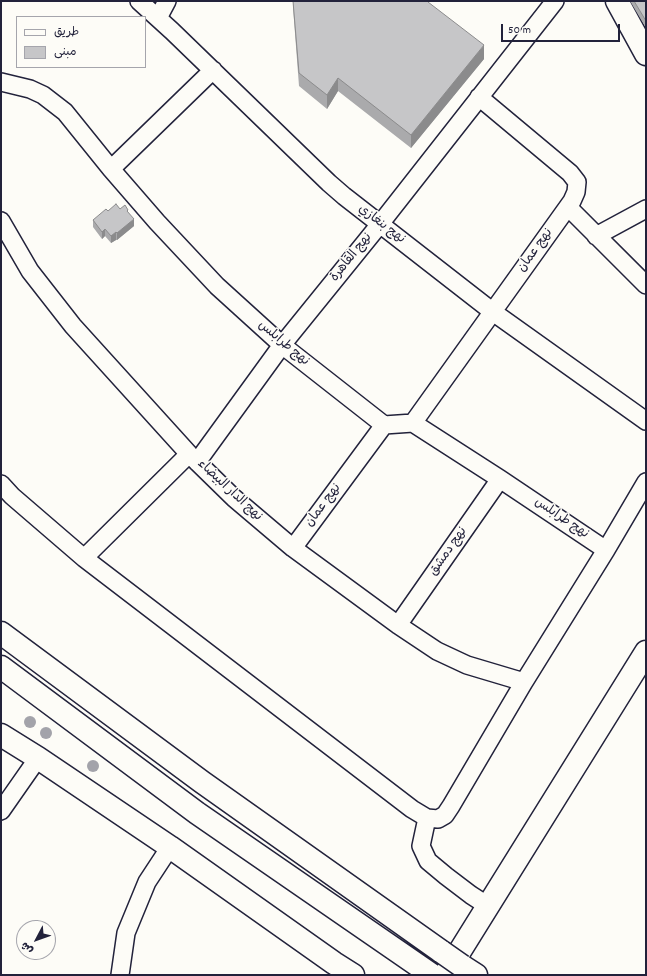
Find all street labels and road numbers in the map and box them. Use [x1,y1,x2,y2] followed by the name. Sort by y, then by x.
[354,202,408,248] street label: نهج بنغازي
[515,226,557,276] street label: نهج عمان
[328,231,376,285] street label: نهج القاهرة
[254,318,312,370] street label: نهج طرابلس
[193,457,265,525] street label: نهج الدار البيضاء
[303,481,345,531] street label: نهج عمان
[531,495,591,543] street label: نهج طرابلس
[427,525,471,579] street label: نهج دمشق

